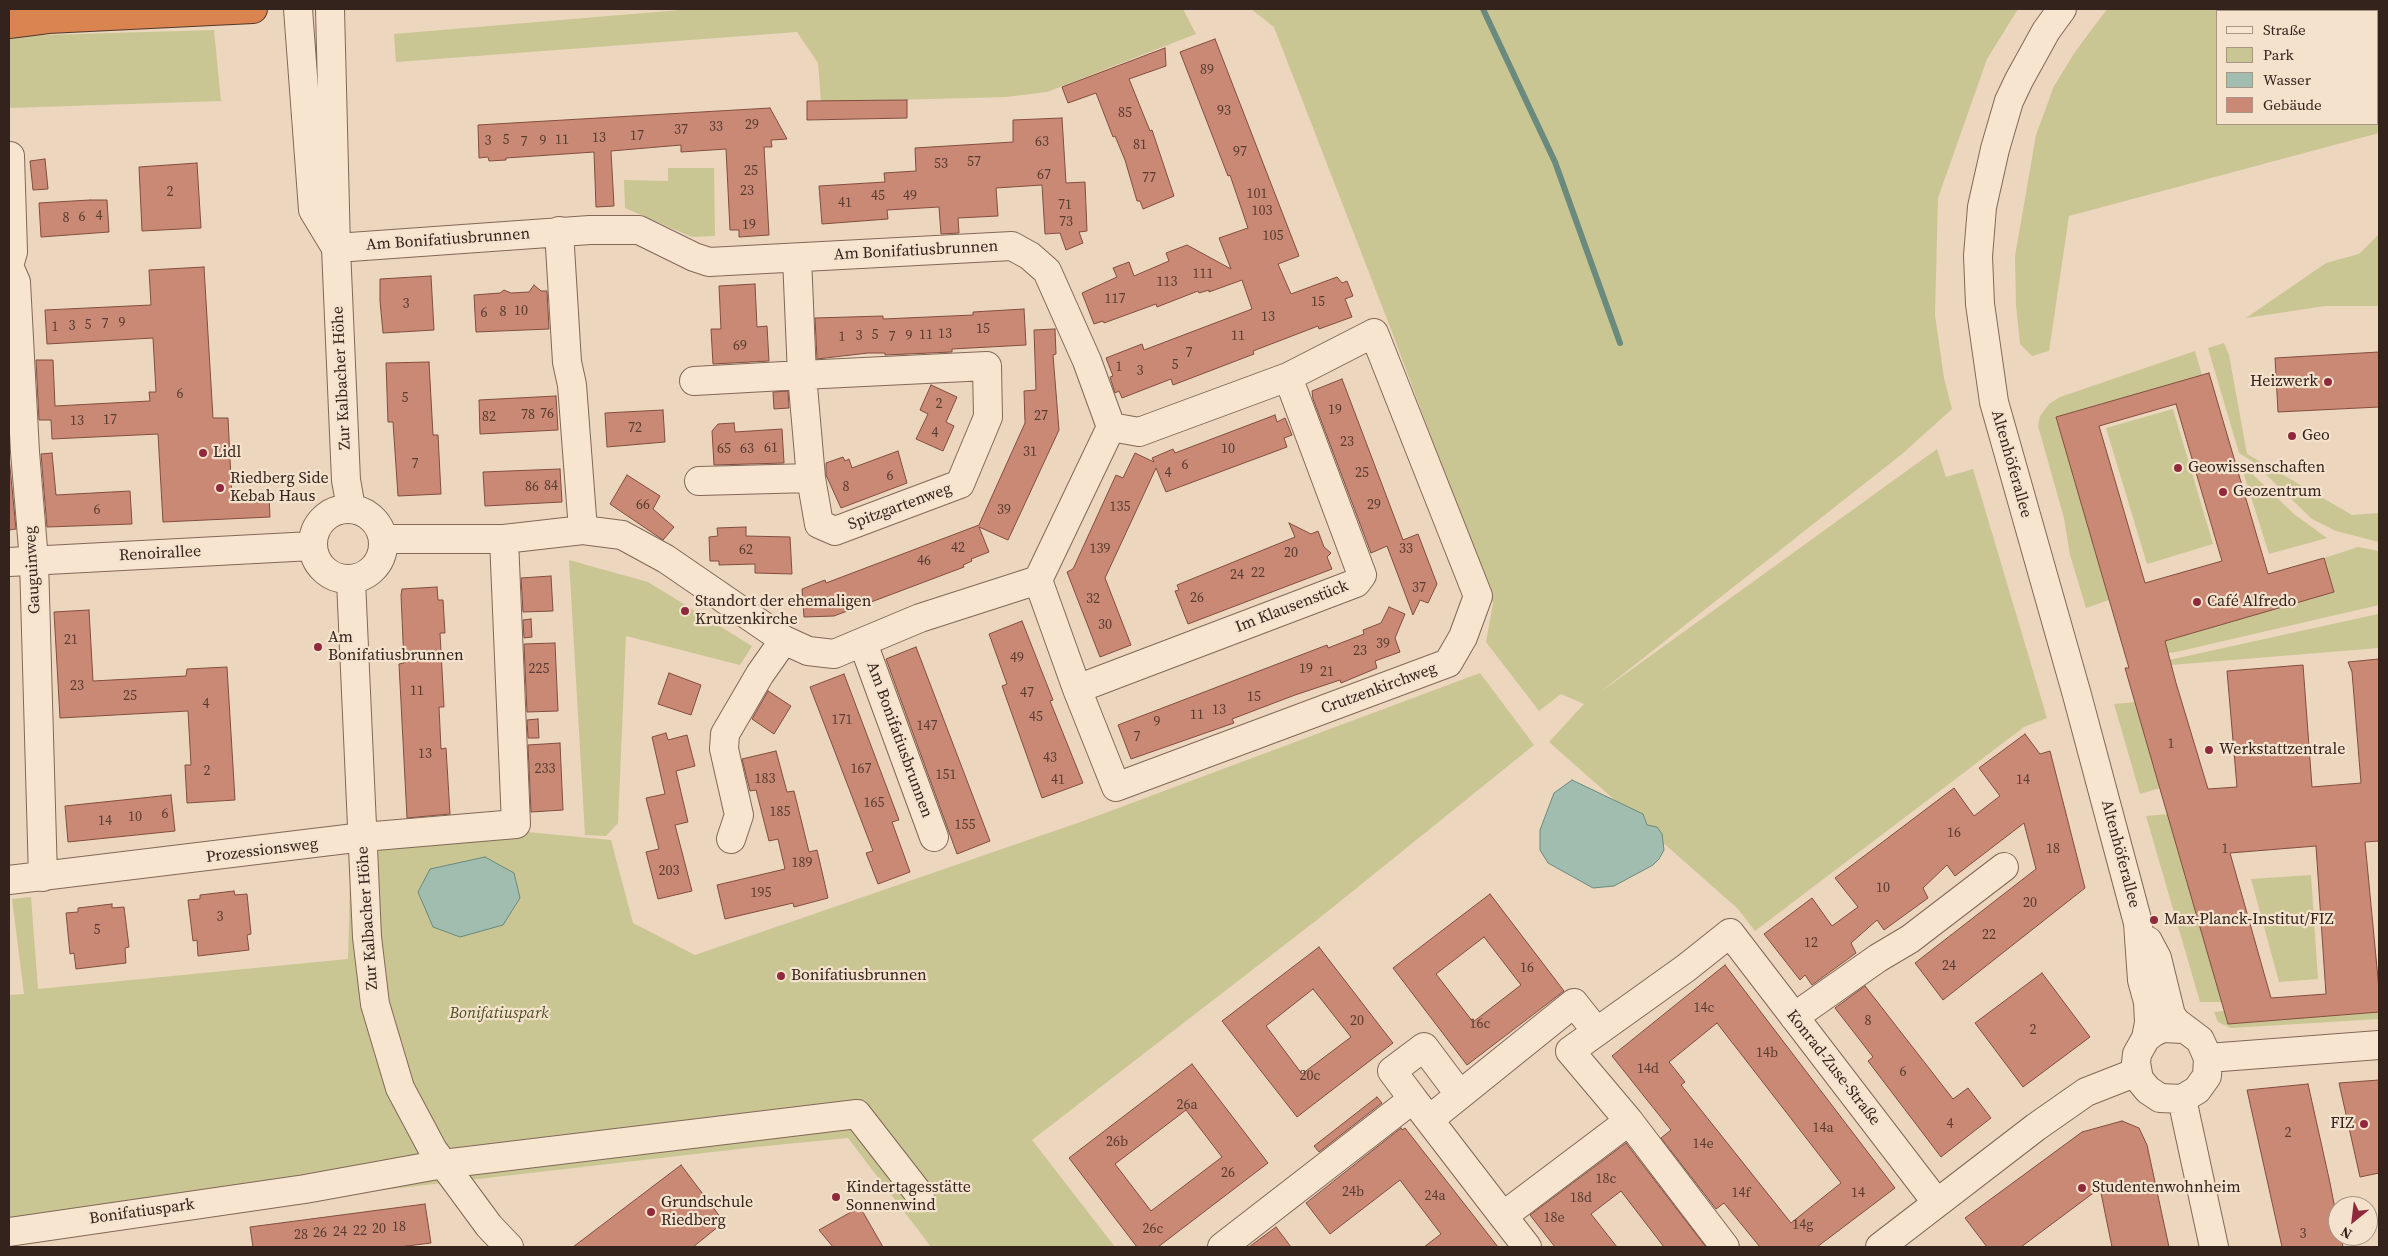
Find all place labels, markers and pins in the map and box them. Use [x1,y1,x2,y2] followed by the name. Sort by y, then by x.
[2250,372,2318,392] place label: Heizwerk
[2322,376,2334,388] marker: Heizwerk
[2302,426,2330,446] place label: Geo
[2286,430,2298,442] marker: Geo
[213,443,241,463] place label: Lidl
[197,447,209,459] marker: Lidl
[2188,458,2325,478] place label: Geowissenschaften
[2172,462,2184,474] marker: Geowissenschaften
[230,469,329,507] place label: Riedberg Side Kebab Haus
[214,482,226,494] marker: Riedberg Side Kebab Haus
[2233,482,2322,502] place label: Geozentrum
[2217,486,2229,498] marker: Geozentrum
[695,592,871,630] place label: Standort der ehemaligen Krutzenkirche
[2207,592,2296,612] place label: Café Alfredo
[2191,596,2203,608] marker: Café Alfredo
[679,605,691,617] marker: Standort der ehemaligen Krutzenkirche
[328,628,464,666] place label: Am Bonifatiusbrunnen
[312,641,324,653] marker: Am Bonifatiusbrunnen
[2219,740,2345,760] place label: Werkstattzentrale
[2203,744,2215,756] marker: Werkstattzentrale
[2164,910,2334,930] place label: Max-Planck-Institut/FIZ
[2148,914,2160,926] marker: Max-Planck-Institut/FIZ
[791,966,927,986] place label: Bonifatiusbrunnen
[775,970,787,982] marker: Bonifatiusbrunnen
[2330,1114,2354,1134] place label: FIZ
[2358,1118,2370,1130] marker: FIZ
[846,1178,971,1216] place label: Kindertagesstätte Sonnenwind
[2092,1178,2241,1198] place label: Studentenwohnheim
[2076,1182,2088,1194] marker: Studentenwohnheim
[830,1191,842,1203] marker: Kindertagesstätte Sonnenwind
[661,1193,753,1231] place label: Grundschule Riedberg
[645,1206,657,1218] marker: Grundschule Riedberg

